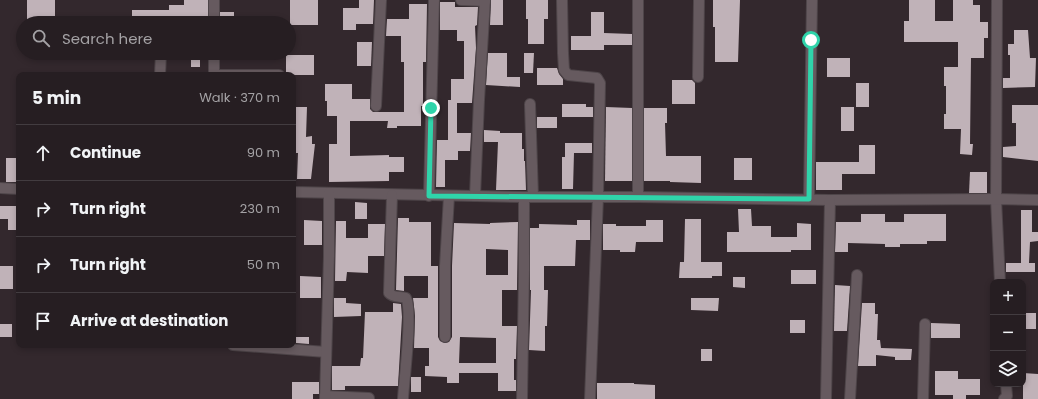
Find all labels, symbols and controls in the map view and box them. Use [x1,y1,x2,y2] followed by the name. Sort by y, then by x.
[16,16,296,60] search box
[30,27,52,49] icon: search
[62,28,152,49] text: Search here
[802,31,820,49] route start
[32,86,81,110] text: 5 min
[199,88,280,107] text: Walk · 370 m
[422,99,440,117] route end
[32,142,54,164] icon: ahead
[70,142,141,163] text: Continue
[247,143,280,162] text: 90 m
[32,198,54,220] icon: right
[70,198,146,219] text: Turn right
[240,199,280,218] text: 230 m
[32,254,54,276] icon: right
[70,254,146,275] text: Turn right
[247,255,280,274] text: 50 m
[990,279,1026,387] map controls
[990,279,1026,315] button: +
[32,310,54,332] icon: arrive
[70,310,228,331] text: Arrive at destination
[990,315,1026,351] button: −
[990,351,1026,387] button: layers

